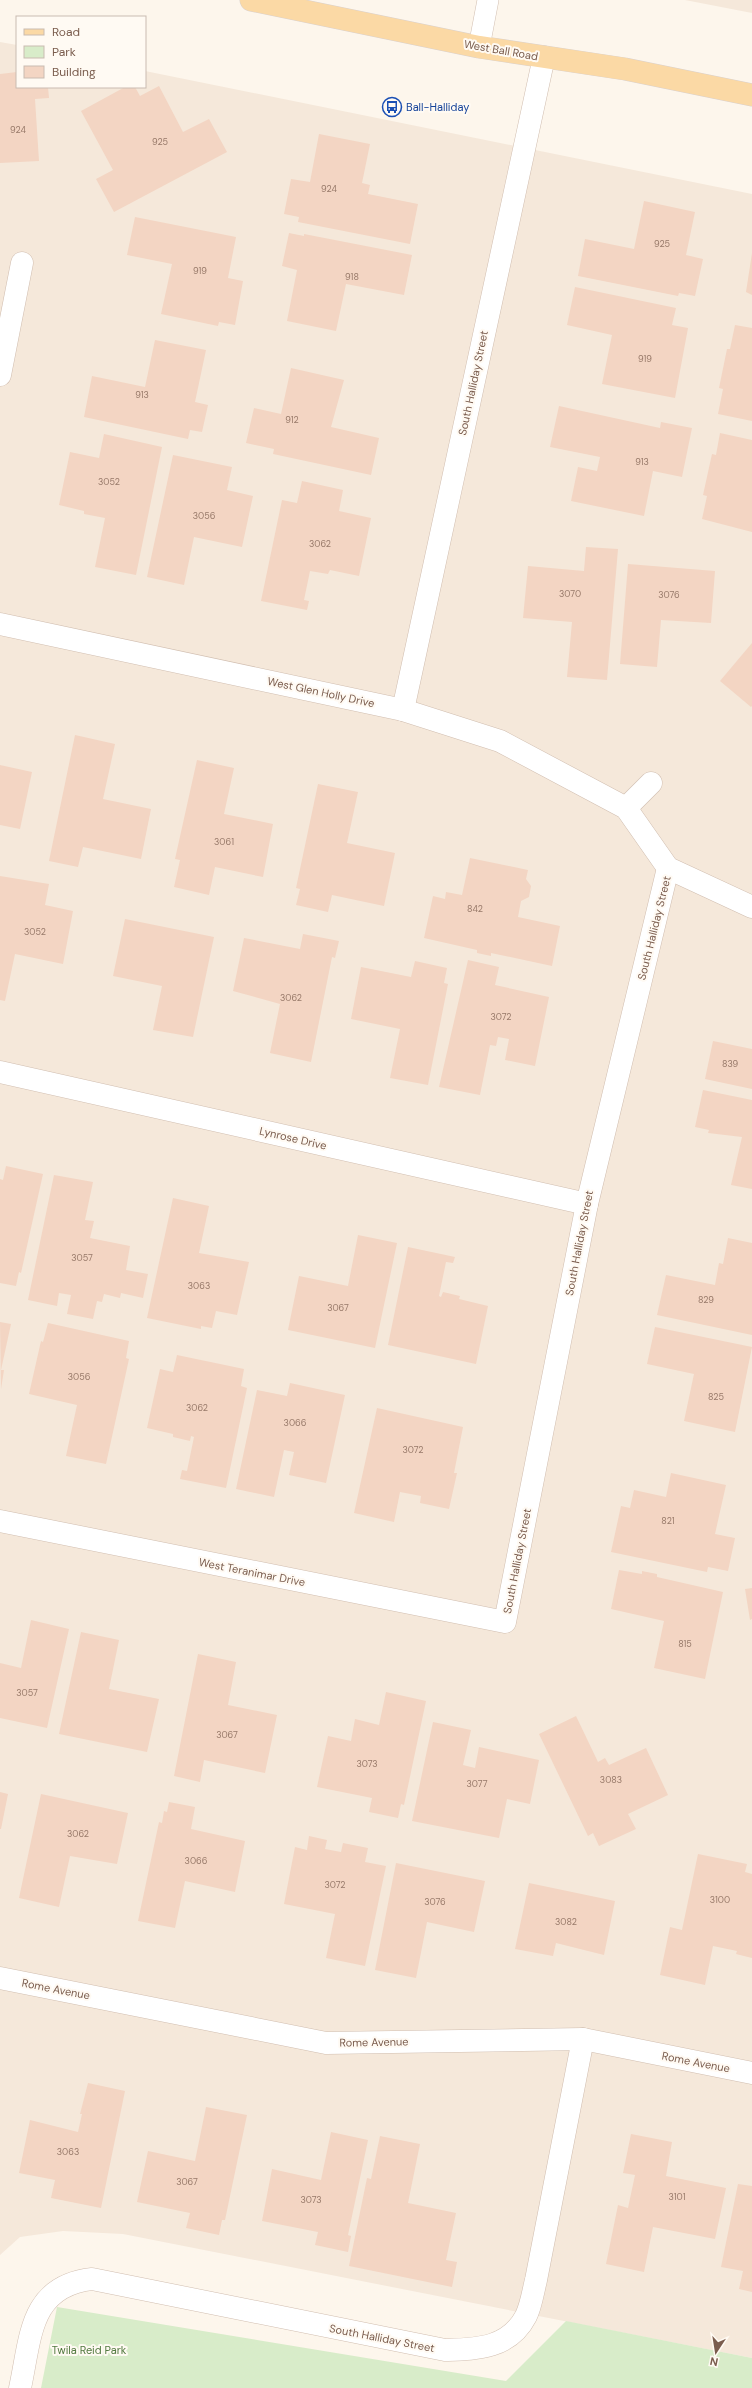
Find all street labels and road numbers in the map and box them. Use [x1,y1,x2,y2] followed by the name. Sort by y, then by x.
[463,37,539,63] street label: West Ball Road
[455,329,491,437] street label: South Halliday Street
[266,674,376,710] street label: West Glen Holly Drive
[634,875,674,981] street label: South Halliday Street
[258,1123,328,1153] street label: Lynrose Drive
[562,1189,596,1297] street label: South Halliday Street
[500,1507,534,1615] street label: South Halliday Street
[198,1555,306,1589] street label: West Teranimar Drive
[21,1976,91,2002] street label: Rome Avenue
[339,2034,409,2050] street label: Rome Avenue
[661,2049,731,2075] street label: Rome Avenue
[328,2321,436,2355] street label: South Halliday Street

